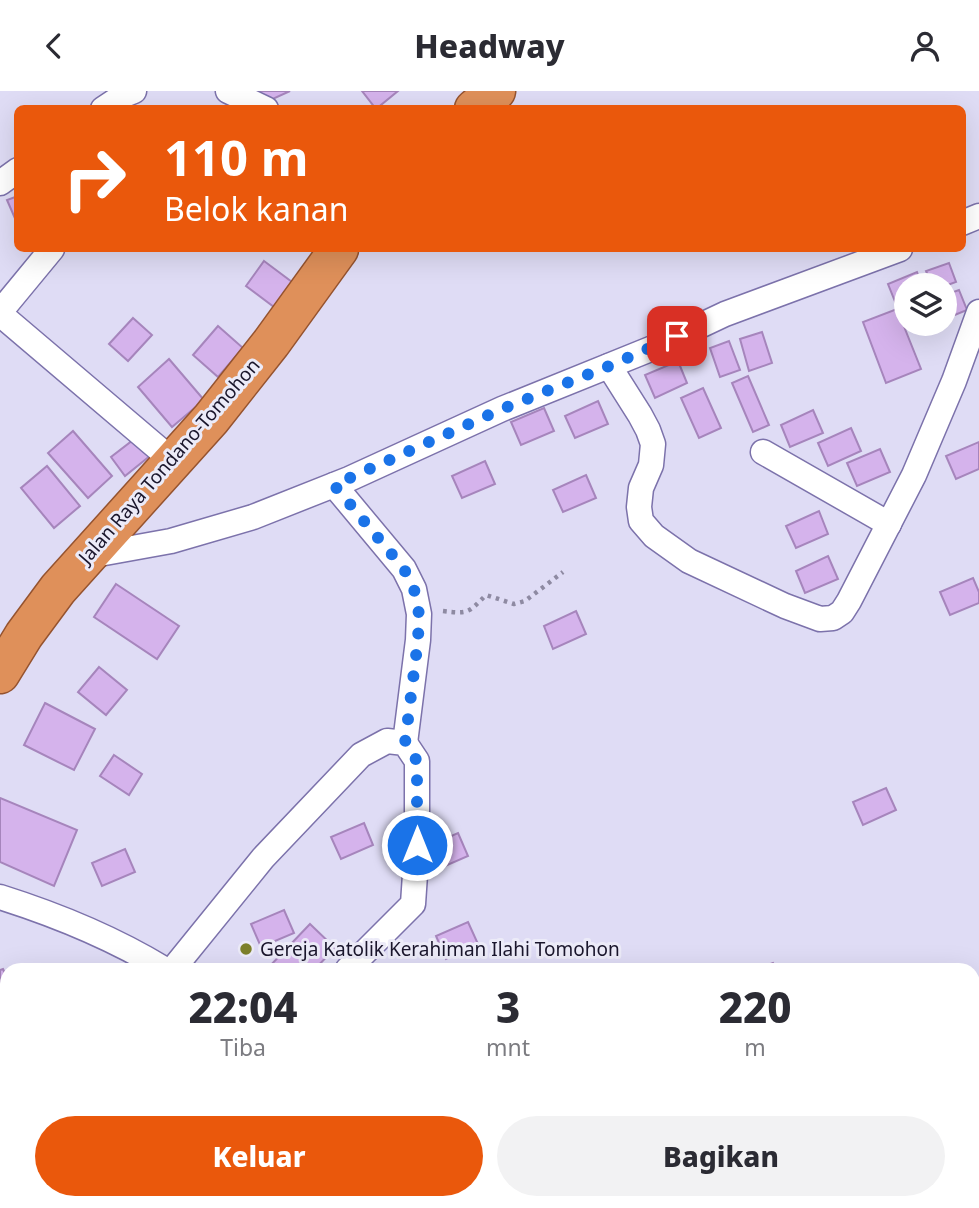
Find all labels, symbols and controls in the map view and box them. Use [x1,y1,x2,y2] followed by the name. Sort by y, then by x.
[414,24,565,67] text: Headway
[35,27,73,65] icon: back
[906,27,944,65] icon: person
[164,124,309,190] text: 110 m
[49,133,140,224] icon: right
[164,187,348,230] text: Belok kanan
[894,273,957,336] map controls
[894,273,957,336] button: layers
[647,306,707,366] pin
[658,317,696,355] icon: arrive
[71,353,265,571] street label: Jalan Raya Tondano-Tomohon
[380,808,454,882] position arrow
[260,936,620,962] place label: Gereja Katolik Kerahiman Ilahi Tomohon
[238,941,254,957] marker: Gereja Katolik Kerahiman Ilahi Tomohon
[189,978,298,1035] text: 22:04
[496,978,520,1035] text: 3
[719,978,791,1035] text: 220
[220,1031,266,1063] text: Tiba
[486,1031,530,1063] text: mnt
[744,1031,766,1063] text: m
[35,1116,483,1196] button: Keluar
[497,1116,945,1196] button: Bagikan

